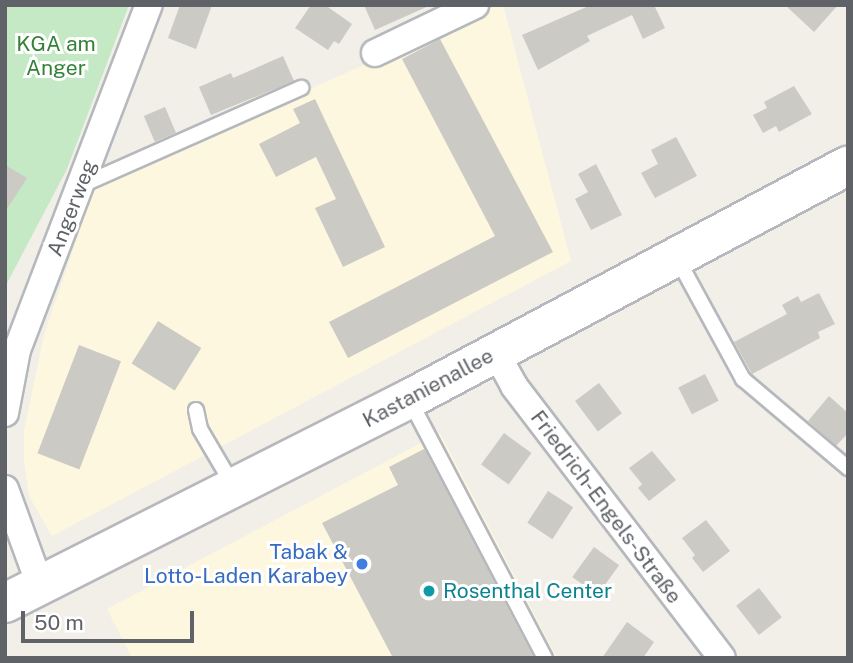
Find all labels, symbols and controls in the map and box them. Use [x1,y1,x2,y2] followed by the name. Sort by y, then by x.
[16,31,96,81] park label: KGA am Anger
[42,156,102,260] street label: Angerweg
[358,343,498,433] street label: Kastanienallee
[525,406,687,608] street label: Friedrich-Engels-Straße
[144,539,348,589] place label: Tabak & Lotto-Laden Karabey
[354,556,370,572] marker: Tabak & Lotto-Laden Karabey
[443,578,612,604] place label: Rosenthal Center
[421,583,437,599] marker: Rosenthal Center
[24,596,198,640] scale bar
[34,610,84,635] text: 50 m

